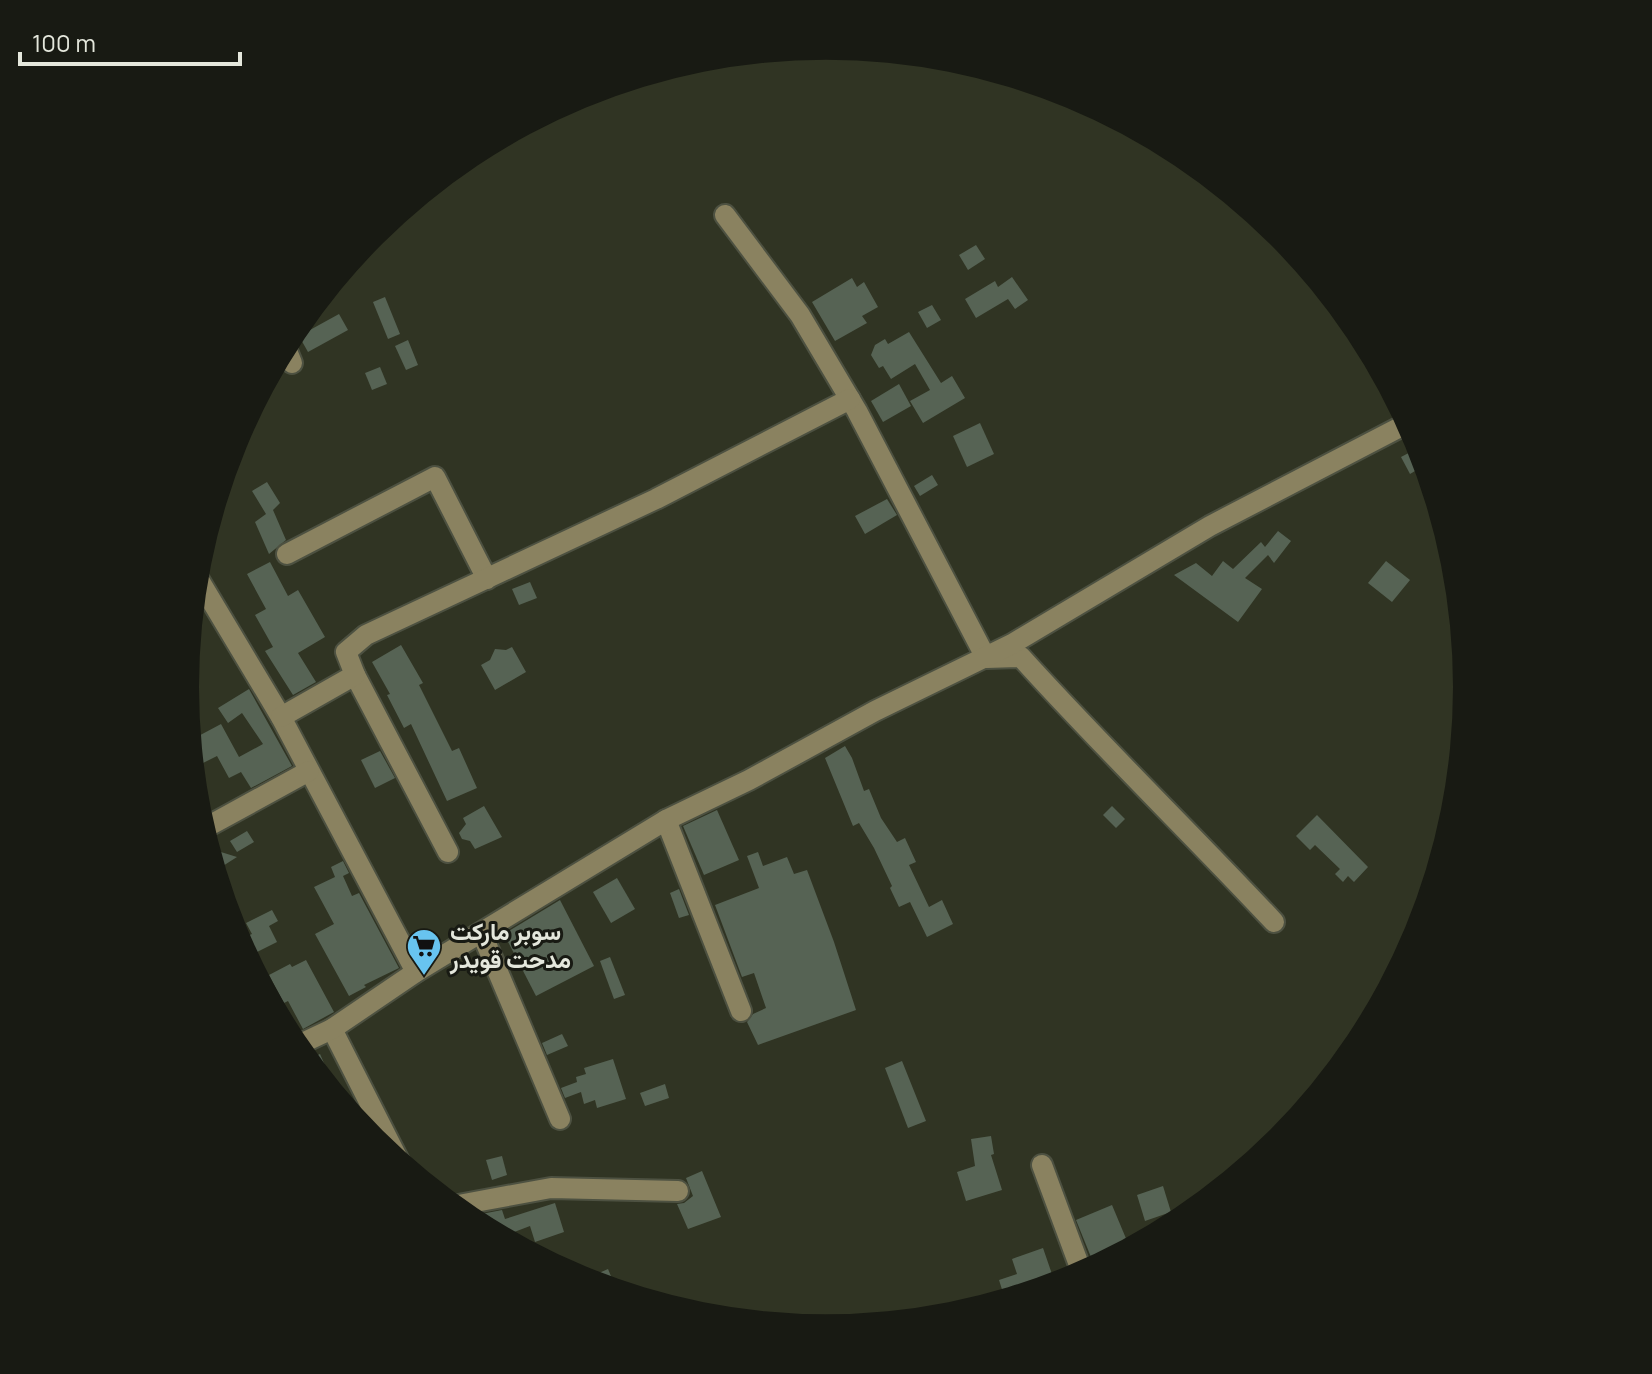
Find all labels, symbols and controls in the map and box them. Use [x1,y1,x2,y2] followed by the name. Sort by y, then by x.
[20,16,240,66] scale bar
[32,26,96,59] text: 100 m
[449,914,571,975] place label: سوبر ماركت مدحت قويدر
[405,927,443,977] supermarket icon: سوبر ماركت مدحت قويدر

